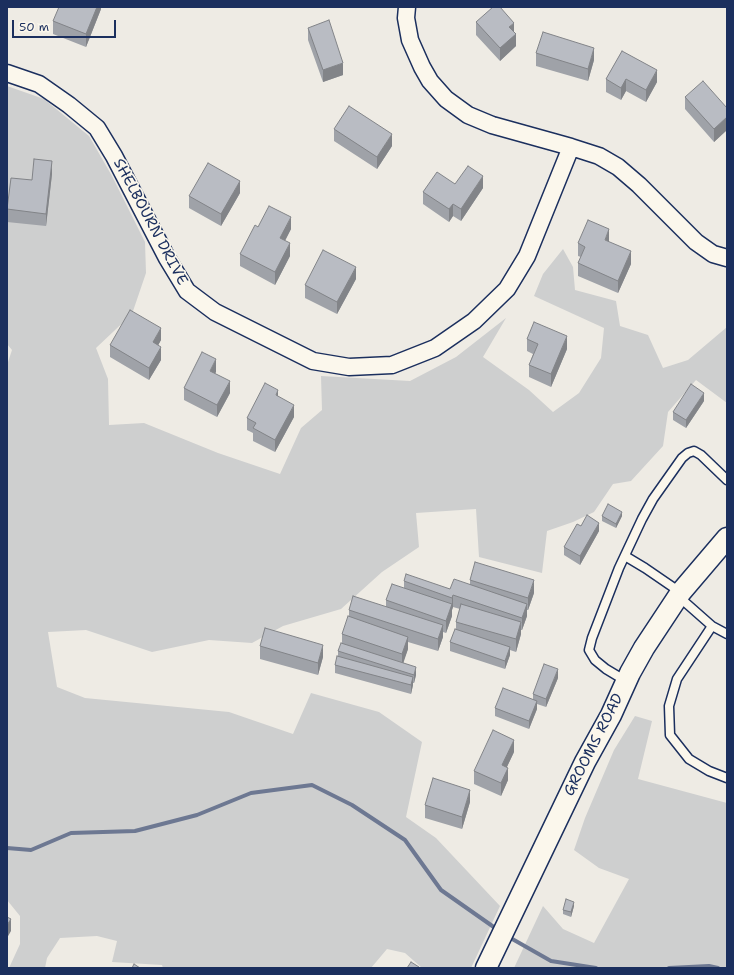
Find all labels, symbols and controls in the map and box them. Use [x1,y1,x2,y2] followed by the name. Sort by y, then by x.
[14,12,118,38] scale bar
[19,19,49,35] text: 50 m
[109,156,191,288] street label: SHELBOURN DRIVE
[560,691,628,799] street label: GROOMS ROAD

